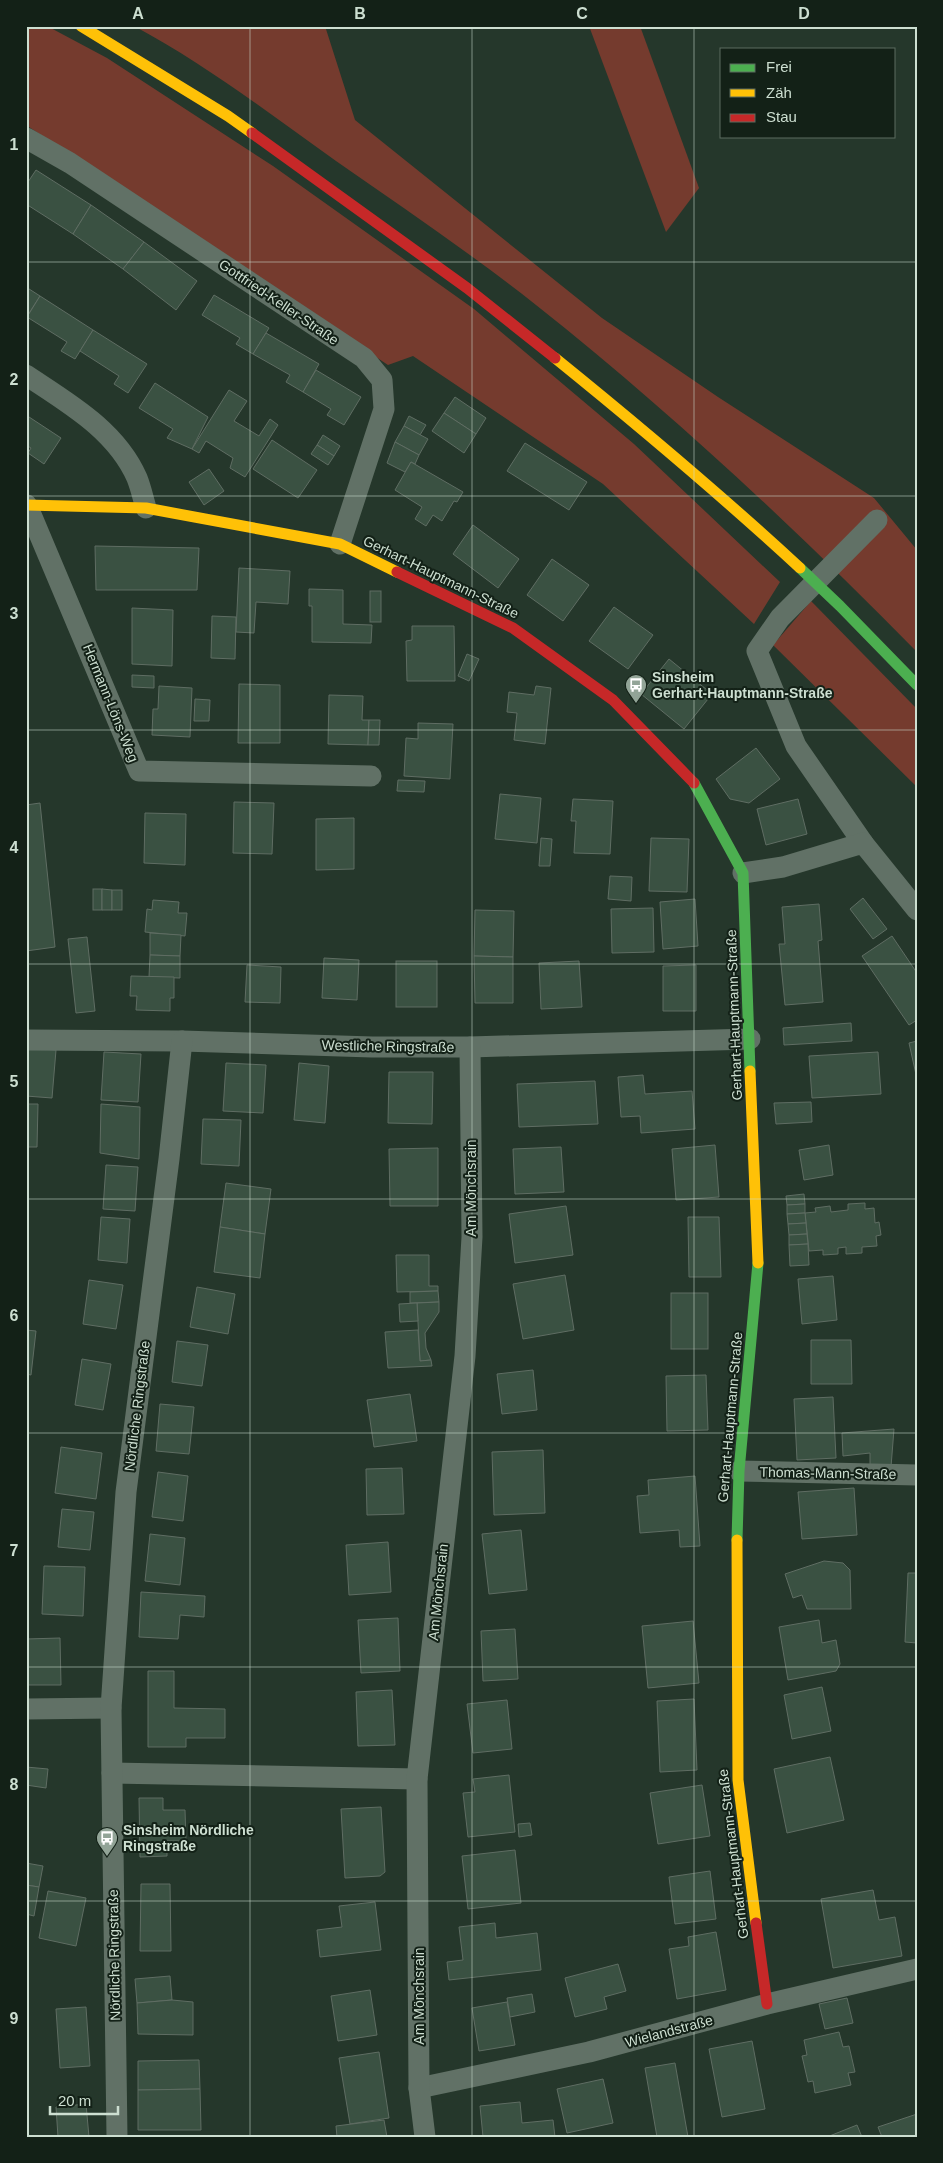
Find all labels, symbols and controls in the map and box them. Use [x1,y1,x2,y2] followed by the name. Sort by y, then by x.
[132,5,144,22] text: A
[354,5,366,22] text: B
[576,5,588,22] text: C
[798,5,810,22] text: D
[720,48,896,138] legend
[766,58,792,75] text: Frei
[766,84,792,101] text: Zäh
[766,108,797,125] text: Stau
[10,136,19,153] text: 1
[216,256,342,348] street label: Gottfried-Keller-Straße
[10,371,19,388] text: 2
[361,532,522,622] street label: Gerhart-Hauptmann-Straße
[10,605,19,622] text: 3
[80,642,142,764] street label: Hermann-Löns-Weg
[652,669,833,701] place label: Sinsheim Gerhart-Hauptmann-Straße
[624,673,648,704] bus stop icon: Sinsheim Gerhart-Hauptmann-Straße
[10,839,19,856] text: 4
[723,929,745,1101] street label: Gerhart-Hauptmann-Straße
[321,1037,455,1055] street label: Westliche Ringstraße
[10,1073,19,1090] text: 5
[463,1139,479,1237] street label: Am Mönchsrain
[10,1307,19,1324] text: 6
[715,1331,745,1503] street label: Gerhart-Hauptmann-Straße
[121,1340,153,1472] street label: Nördliche Ringstraße
[759,1464,897,1482] street label: Thomas-Mann-Straße
[10,1542,19,1559] text: 7
[425,1543,451,1641] street label: Am Mönchsrain
[715,1768,751,1940] street label: Gerhart-Hauptmann-Straße
[10,1776,19,1793] text: 8
[123,1822,254,1854] place label: Sinsheim Nördliche Ringstraße
[95,1826,119,1857] bus stop icon: Sinsheim Nördliche Ringstraße
[105,1889,123,2021] street label: Nördliche Ringstraße
[411,1947,427,2045] street label: Am Mönchsrain
[10,2010,19,2027] text: 9
[623,2012,715,2050] street label: Wielandstraße
[50,2083,118,2115] scale bar
[58,2092,91,2109] text: 20 m

